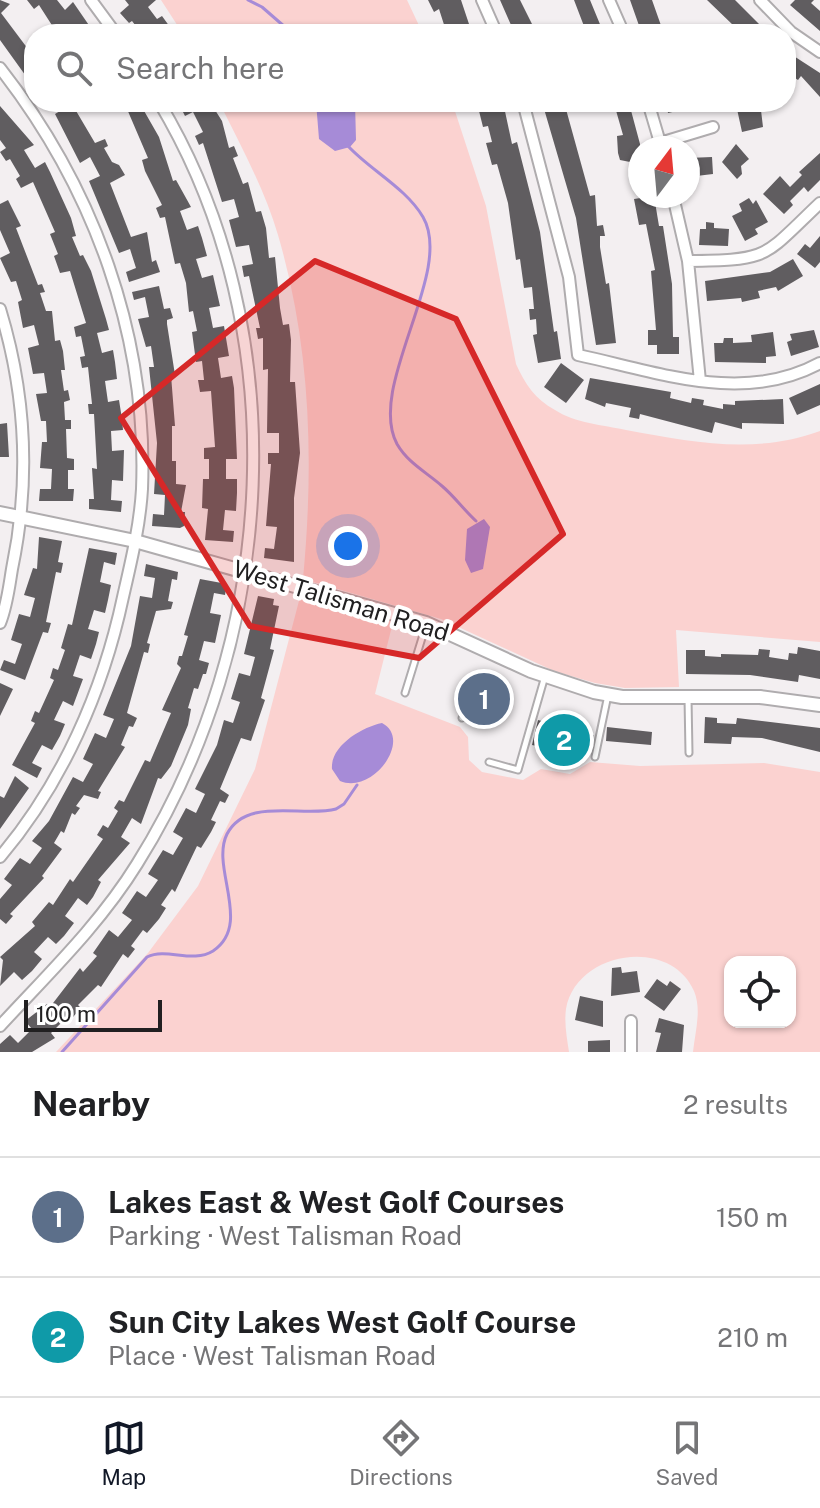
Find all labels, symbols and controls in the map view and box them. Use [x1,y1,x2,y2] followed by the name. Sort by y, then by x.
[24,24,796,112] search box
[52,46,96,90] icon: search
[116,50,284,86] text: Search here
[628,136,700,208] north arrow
[328,526,368,566] your location
[230,554,453,646] street label: West Talisman Road
[458,669,510,729] pin: 1
[538,710,590,770] pin: 2
[724,956,796,1028] map controls
[724,956,796,1028] button: locate
[24,996,162,1032] scale bar
[36,1001,96,1027] text: 100 m
[32,1084,150,1124] text: Nearby
[683,1089,788,1120] text: 2 results
[108,1184,564,1220] text: Lakes East & West Golf Courses
[52,1202,64,1233] text: 1
[716,1202,788,1233] text: 150 m
[108,1220,462,1251] text: Parking · West Talisman Road
[108,1304,576,1340] text: Sun City Lakes West Golf Course
[50,1322,66,1353] text: 2
[717,1322,788,1353] text: 210 m
[108,1340,436,1371] text: Place · West Talisman Road
[102,1416,146,1490] tab: Map
[349,1416,453,1490] tab: Directions
[656,1416,718,1490] tab: Saved

